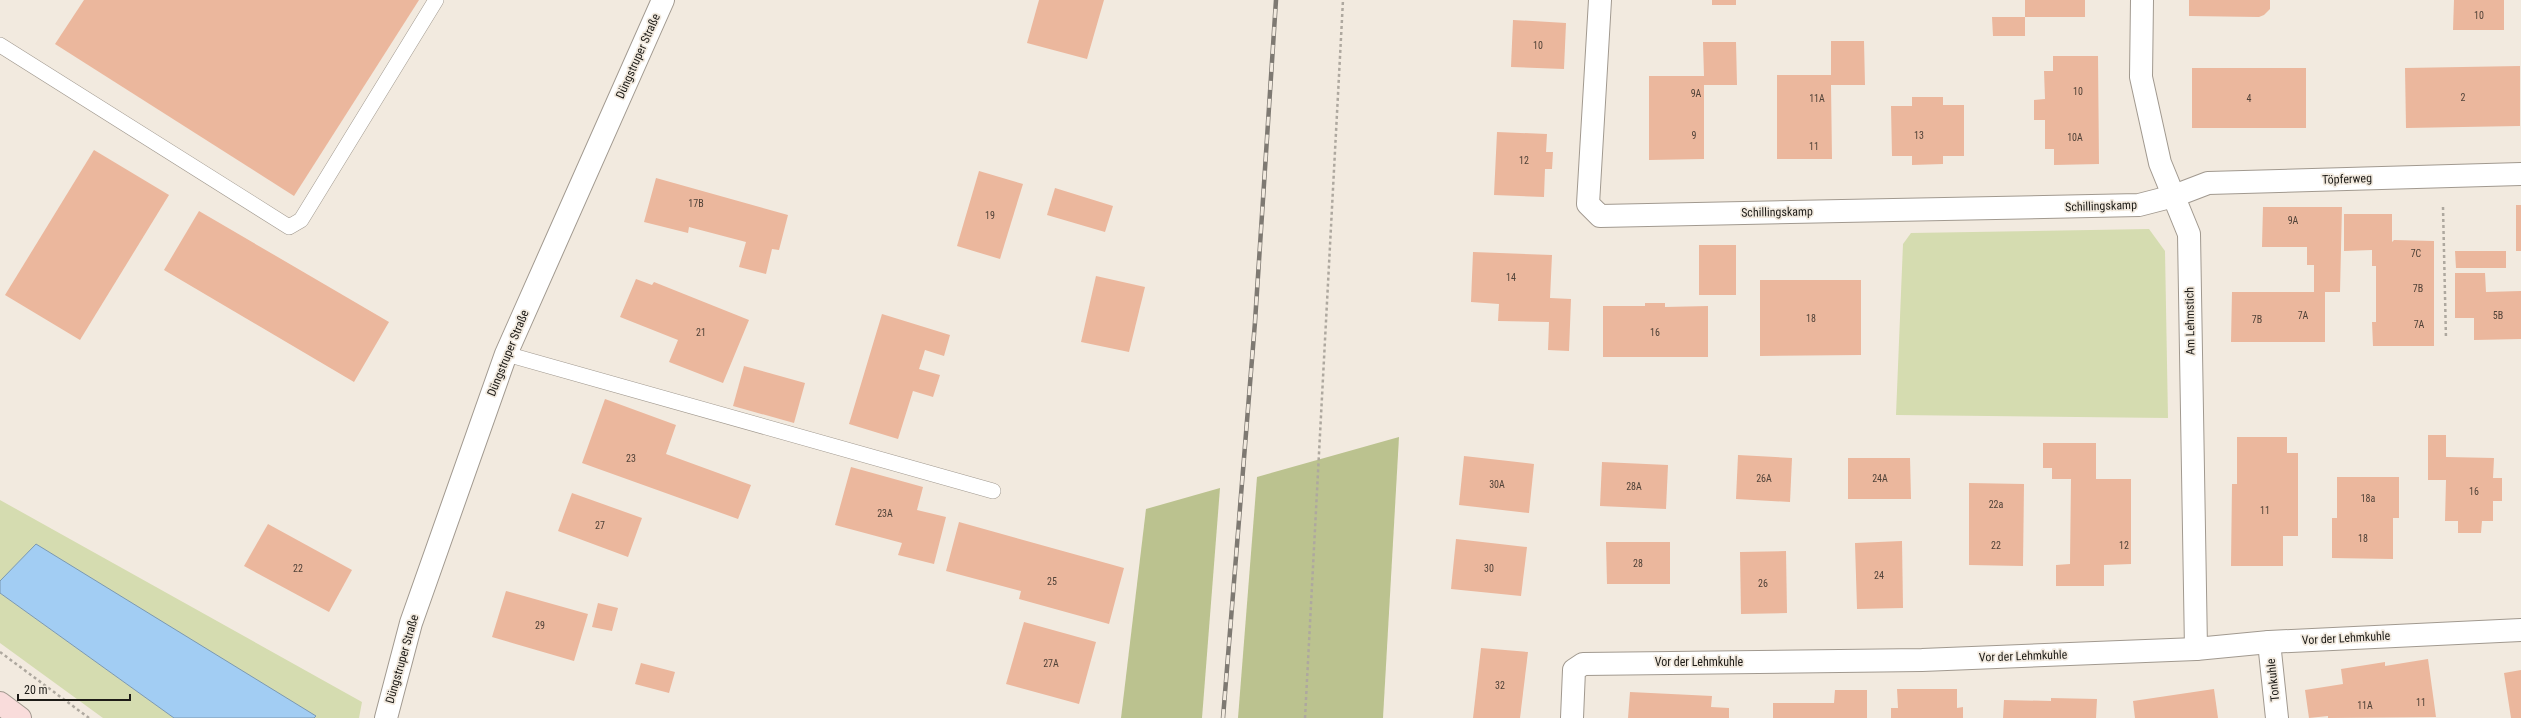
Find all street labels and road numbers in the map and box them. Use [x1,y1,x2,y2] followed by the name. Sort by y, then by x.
[613,11,663,101] street label: Düngstruper Straße
[2322,171,2372,187] street label: Töpferweg
[2065,198,2137,214] street label: Schillingskamp
[1741,204,1813,220] street label: Schillingskamp
[2182,287,2198,355] street label: Am Lehmstich
[484,308,532,398] street label: Düngstruper Straße
[383,613,421,705] street label: Düngstruper Straße
[2301,629,2391,647] street label: Vor der Lehmkuhle
[1979,647,2068,665] street label: Vor der Lehmkuhle
[1655,655,1744,669] street label: Vor der Lehmkuhle
[2264,658,2282,702] street label: Tonkuhle

